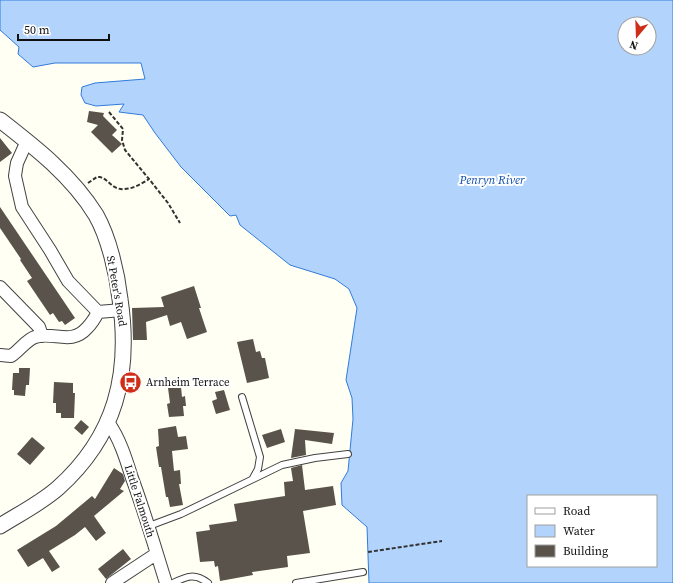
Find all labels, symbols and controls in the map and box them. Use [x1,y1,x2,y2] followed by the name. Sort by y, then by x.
[18,16,109,42] scale bar
[617,16,657,56] north arrow
[24,22,50,38] text: 50 m
[628,37,640,53] text: N
[458,172,526,188] water label: Penryn River
[103,255,130,328] street label: St Peter's Road
[117,369,143,395] bus stop icon: Arnheim Terrace
[146,375,230,390] place label: Arnheim Terrace
[121,463,158,540] street label: Little Falmouth
[527,495,657,567] legend
[563,503,590,519] text: Road
[563,523,595,539] text: Water
[563,543,608,559] text: Building

